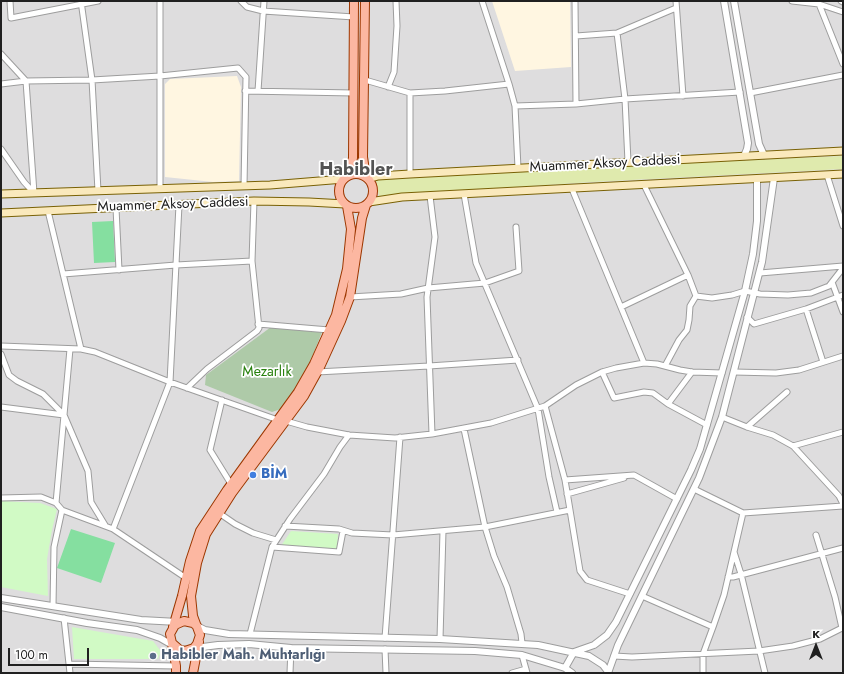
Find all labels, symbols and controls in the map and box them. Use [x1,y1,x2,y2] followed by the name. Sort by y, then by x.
[529,152,681,176] street label: Muammer Aksoy Caddesi
[319,160,393,182] district label: Habibler
[97,194,249,216] street label: Muammer Aksoy Caddesi
[242,365,292,381] park label: Mezarlık
[261,467,287,483] place label: BİM
[248,470,258,480] marker: BİM
[796,626,836,666] north arrow
[812,626,820,642] text: K
[10,640,91,666] scale bar
[15,646,48,664] text: 100 m
[161,648,325,664] place label: Habibler Mah. Muhtarlığı
[148,651,158,661] marker: Habibler Mah. Muhtarlığı

